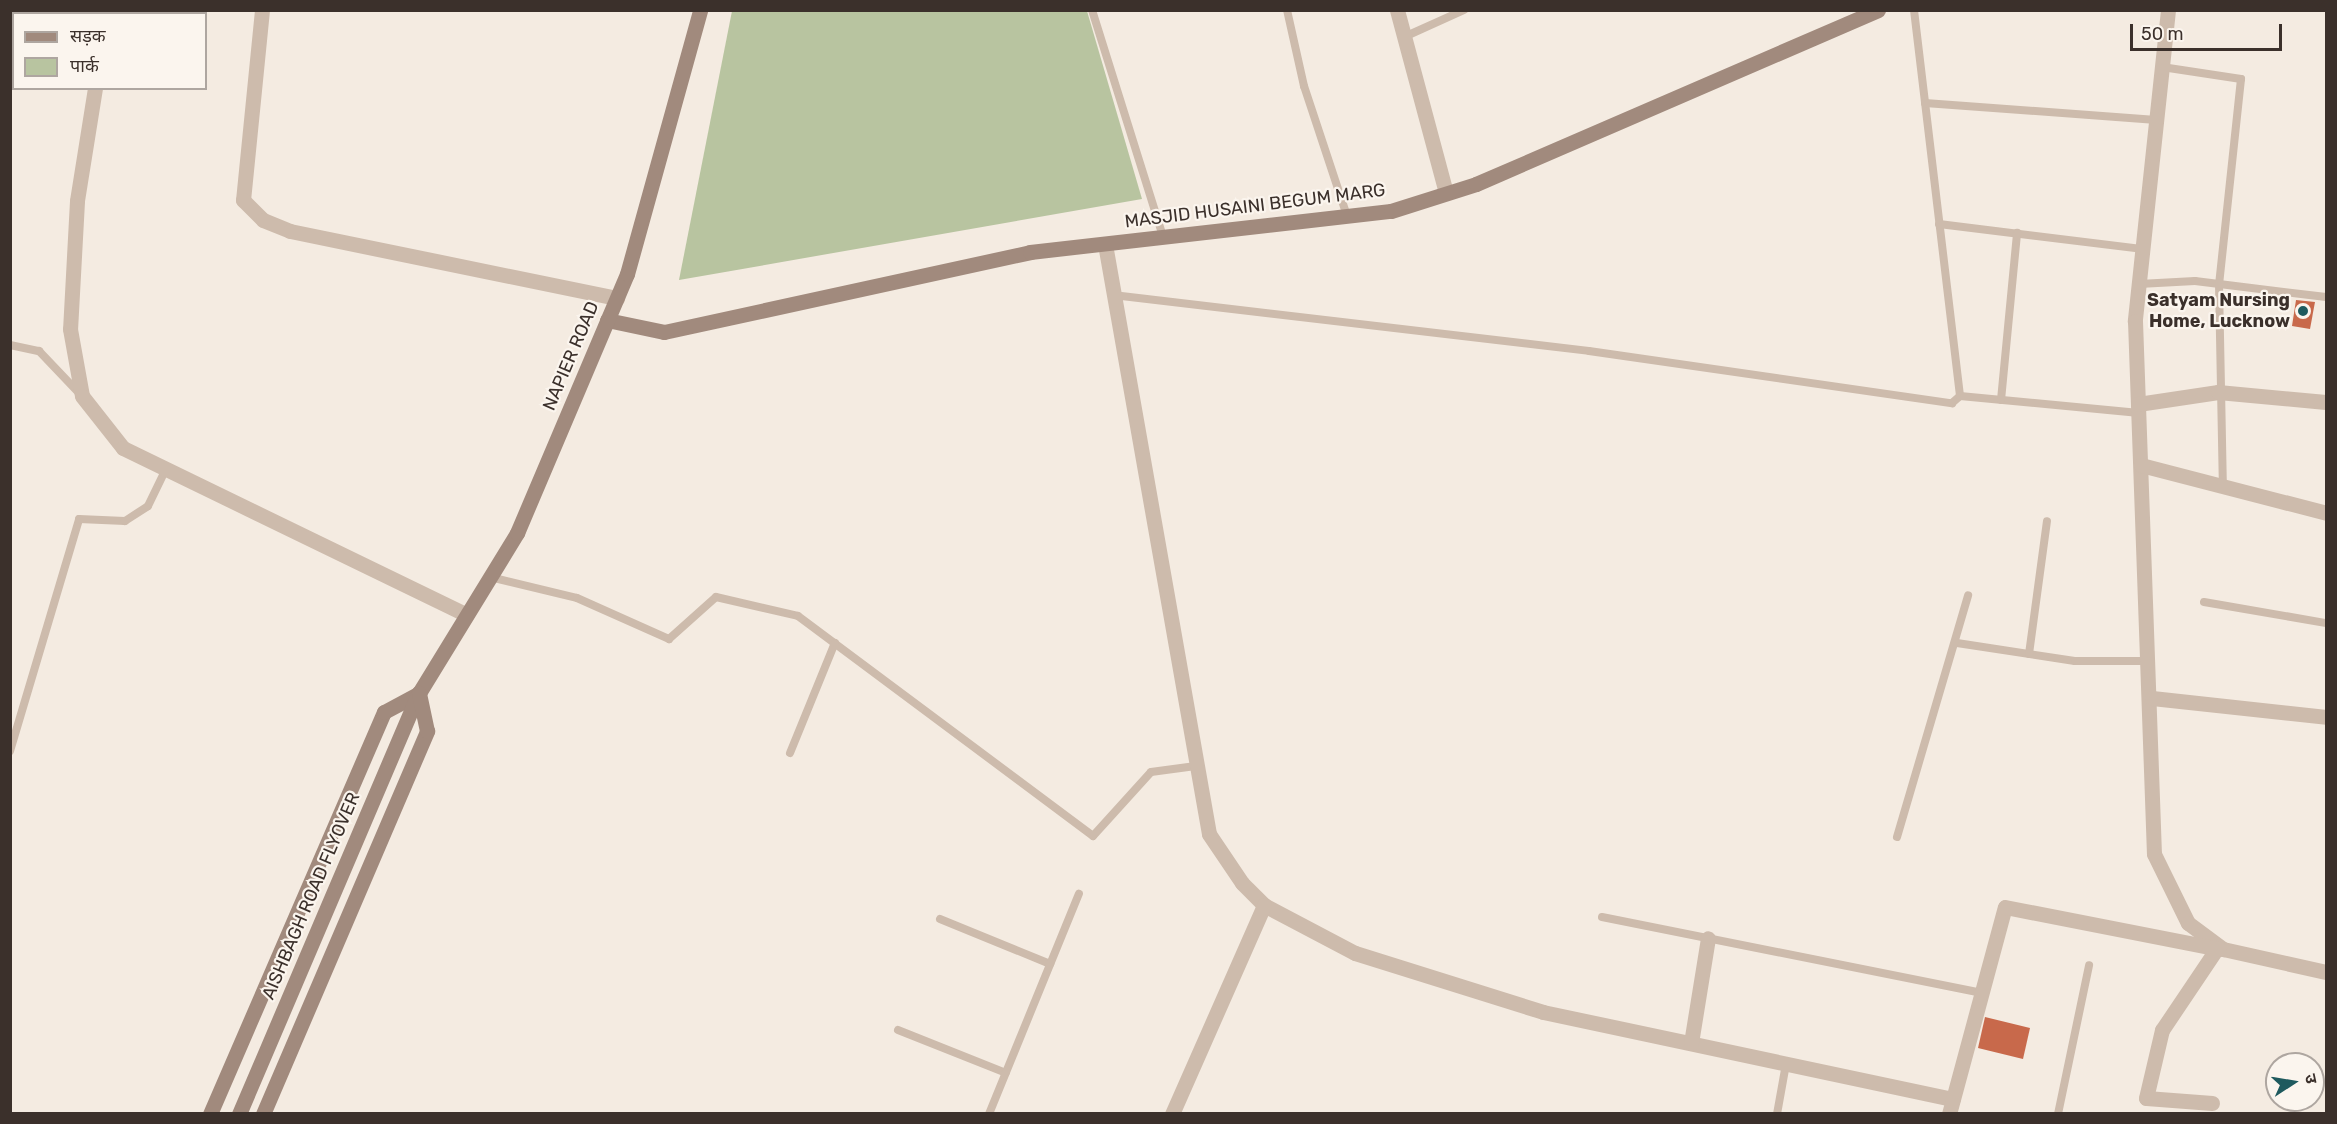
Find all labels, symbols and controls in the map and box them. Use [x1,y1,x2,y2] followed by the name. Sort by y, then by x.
[12,12,207,90] legend
[2133,12,2284,50] scale bar
[2141,23,2184,45] text: 50 m
[70,25,106,47] text: सड़क
[70,55,99,77] text: पार्क
[1123,179,1387,233] street label: MASJID HUSAINI BEGUM MARG
[2147,290,2290,332] place label: Satyam Nursing Home, Lucknow
[538,298,604,414] street label: NAPIER ROAD
[2294,302,2312,320] marker: Satyam Nursing Home, Lucknow
[257,789,365,1003] street label: AISHBAGH ROAD FLYOVER
[2265,1052,2325,1112] north arrow
[2301,1072,2321,1085] text: उ

